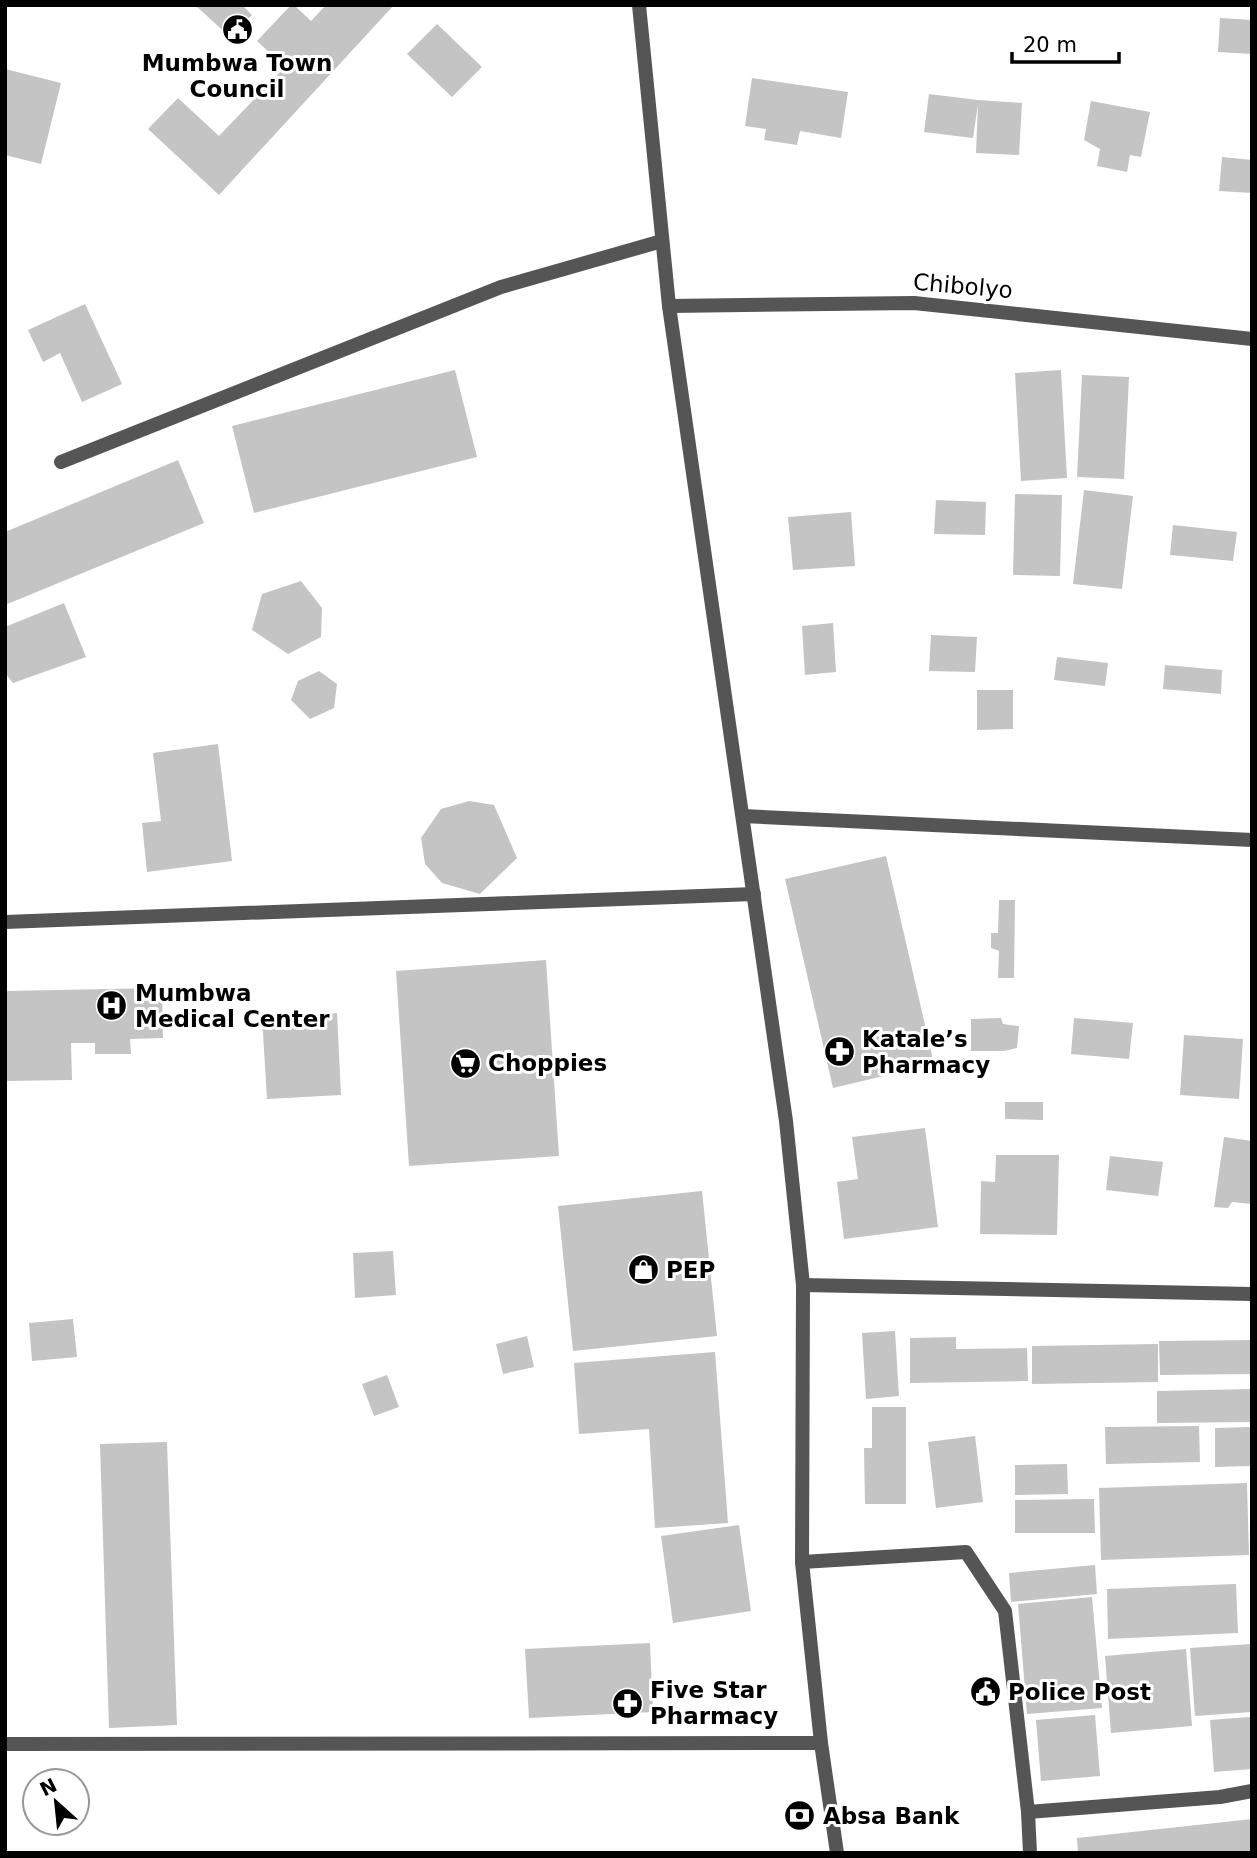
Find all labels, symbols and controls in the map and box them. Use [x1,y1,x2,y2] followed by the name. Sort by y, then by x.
[220,12,254,46] public building icon: Mumbwa Town Council
[1012,21,1119,65] scale bar
[1023,33,1077,57] text: 20 m
[142,50,332,102] place label: Mumbwa Town Council
[912,269,1014,303] street label: Chibolyo
[135,980,330,1032] place label: Mumbwa Medical Center
[95,989,129,1023] hospital icon: Mumbwa Medical Center
[862,1026,990,1078] place label: Katale’s Pharmacy
[822,1035,856,1069] pharmacy icon: Katale’s Pharmacy
[448,1046,482,1080] supermarket icon: Choppies
[488,1050,607,1076] place label: Choppies
[626,1253,660,1287] shop icon: PEP
[666,1257,715,1283] place label: PEP
[968,1675,1002,1709] public building icon: Police Post
[650,1677,778,1729] place label: Five Star Pharmacy
[1008,1679,1151,1705] place label: Police Post
[610,1686,644,1720] pharmacy icon: Five Star Pharmacy
[21,1767,91,1837] north arrow
[36,1773,60,1800] text: N
[783,1799,817,1833] bank icon: Absa Bank
[823,1803,960,1829] place label: Absa Bank

